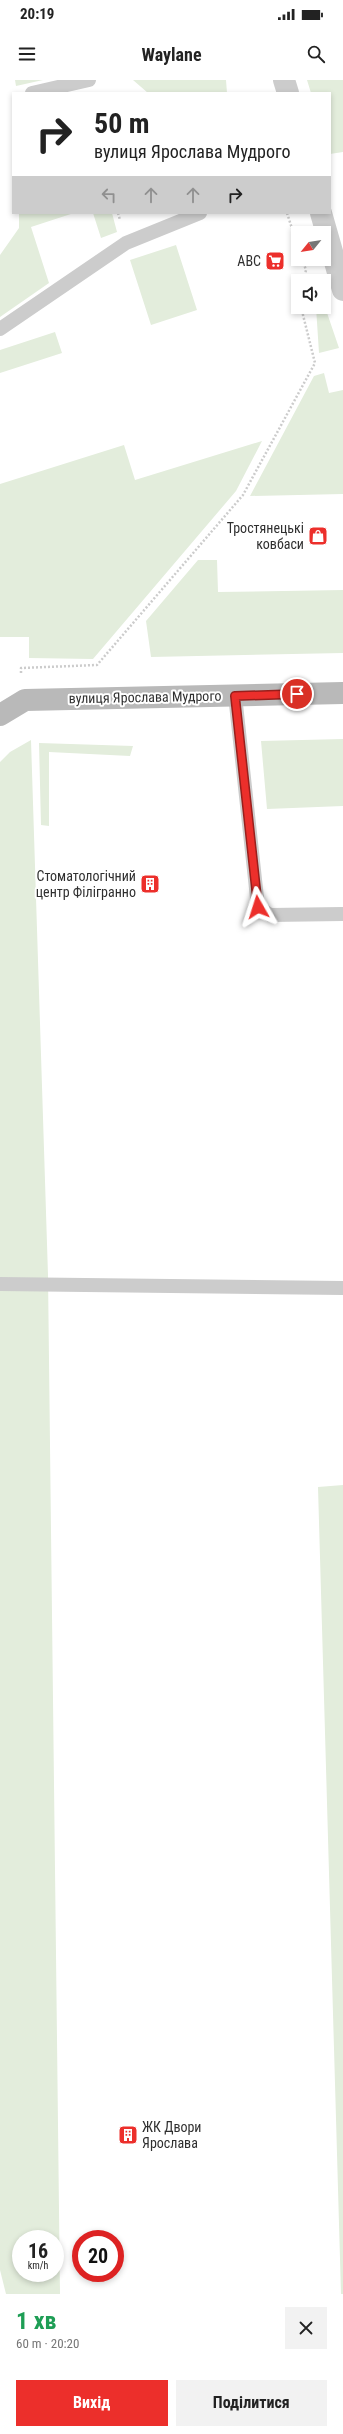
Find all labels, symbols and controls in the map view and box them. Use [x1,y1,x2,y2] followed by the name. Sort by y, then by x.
[20,5,54,23] text: 20:19
[16,43,38,65] icon: menu
[305,43,327,65] icon: search
[141,44,202,65] text: Waylane
[94,107,150,140] text: 50 m
[28,108,80,160] icon: right
[94,141,291,162] text: вулиця Ярослава Мудрого
[98,184,120,206] icon: left
[140,184,162,206] icon: ahead
[182,184,204,206] icon: ahead
[224,184,246,206] icon: right
[291,226,331,266] north arrow
[291,226,331,314] map controls
[264,250,286,272] supermarket icon: АВС
[237,253,261,269] place label: АВС
[291,274,331,314] button: sound
[227,520,304,552] place label: Тростянецькі ковбаси
[307,525,329,547] shop icon: Тростянецькі ковбаси
[280,677,314,711] pin
[286,683,308,705] icon: arrive
[68,688,222,706] street label: вулиця Ярослава Мудрого
[36,868,136,900] place label: Стоматологічний центр Філігранно
[139,873,161,895] building icon: Стоматологічний центр Філігранно
[237,886,279,928] position arrow
[142,2119,202,2151] place label: ЖК Двори Ярослава
[117,2124,139,2146] building icon: ЖК Двори Ярослава
[72,2230,124,2282] speed limit sign: 20
[28,2239,48,2263] text: 16
[28,2260,48,2271] text: km/h
[16,2307,56,2335] text: 1 хв
[285,2307,327,2349] button: close
[16,2336,79,2351] text: 60 m · 20:20
[16,2380,168,2426] button: Вихід
[176,2380,327,2426] button: Поділитися

